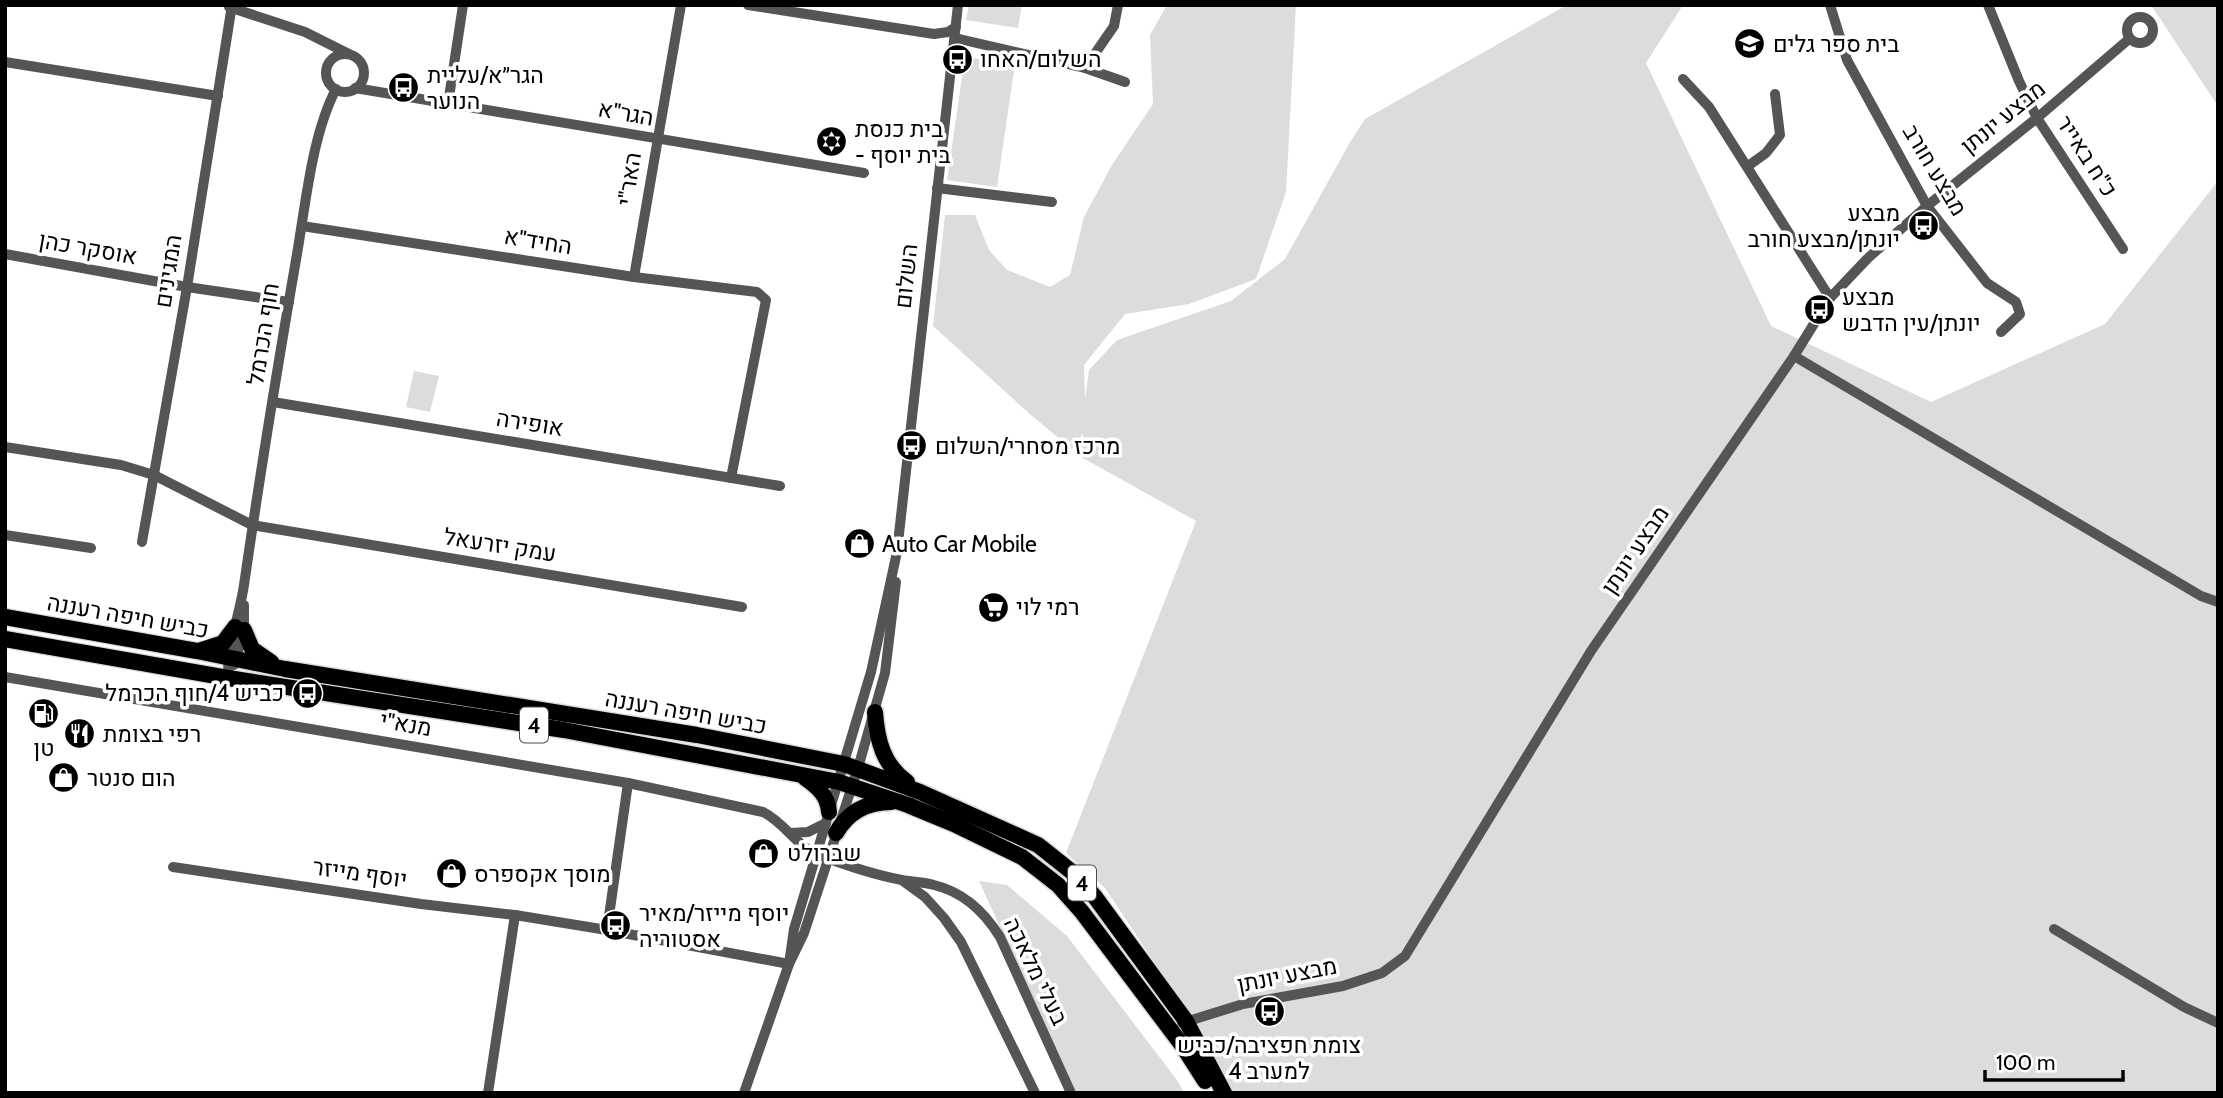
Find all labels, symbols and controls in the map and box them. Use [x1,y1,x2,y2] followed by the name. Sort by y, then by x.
[1733,27,1767,61] school or university icon: בית ספר גלים
[1773,30,1899,58] place label: בית ספר גלים
[940,42,974,76] bus stop icon: השלום/האחו
[980,45,1101,73] place label: השלום/האחו
[427,61,544,115] place label: הגר״א/עליית הנוער
[387,71,421,105] bus stop icon: הגר״א/עליית הנוער
[1955,74,2051,160] street label: מבצע יונתן
[596,94,656,132] street label: הגר"א
[2050,110,2124,202] street label: כ"ח באייר
[855,115,951,169] place label: בית כנסת - בית יוסף
[1897,119,1973,221] street label: מבצע חורב
[815,125,849,159] synagogue icon: בית כנסת - בית יוסף
[611,150,647,208] street label: האר"י
[1748,199,1900,253] place label: מבצע יונתן/מבצע חורב
[1906,209,1940,243] bus stop icon: מבצע יונתן/מבצע חורב
[502,222,574,260] street label: החיד"א
[37,226,139,270] street label: אוסקר כהן
[148,232,188,310] street label: המגינים
[889,242,923,310] street label: השלום
[241,281,285,387] street label: חוף הכרמל
[1842,283,1980,337] place label: מבצע יונתן/עין הדבש
[1802,293,1836,327] bus stop icon: מבצע יונתן/עין הדבש
[494,404,566,442] street label: אופירה
[895,429,929,463] bus stop icon: מרכז מסחרי/השלום
[935,432,1120,460] place label: מרכז מסחרי/השלום
[1595,500,1675,600] street label: מבצע יונתן
[442,522,558,568] street label: עמק יזרעאל
[842,527,876,561] shop icon: Auto Car Mobile
[882,530,1037,558] place label: Auto Car Mobile
[45,588,211,644] street label: כביש חיפה רעננה
[976,590,1010,624] supermarket icon: רמי לוי
[1016,593,1080,621] place label: רמי לוי
[290,676,324,710] bus stop icon: כביש 4/חוף הכרמל
[105,679,284,707] place label: כביש 4/חוף הכרמל
[603,684,769,740] street label: כביש חיפה רעננה
[27,697,61,731] fuel station icon: טן
[378,706,434,742] street label: מנא"י
[520,708,548,742] road number: 4
[63,717,97,751] restaurant icon: רפי בצומת
[103,720,201,748] place label: רפי בצומת
[34,734,54,762] place label: טן
[47,761,81,795] shop icon: הום סנטר
[87,764,176,792] place label: הום סנטר
[747,836,781,870] shop icon: שברולט
[787,839,861,867] place label: שברולט
[311,853,409,893] street label: יוסף מייזר
[434,857,468,891] shop icon: מוסך אקספרס
[474,860,611,888] place label: מוסך אקספרס
[1068,866,1096,900] road number: 4
[639,899,789,953] place label: יוסף מייזר/מאיר אסטוריה
[599,909,633,943] bus stop icon: יוסף מייזר/מאיר אסטוריה
[998,913,1074,1029] street label: בעלי מלאכה
[1235,952,1339,998] street label: מבצע יונתן
[1252,994,1286,1028] bus stop icon: צומת חפציבה/כביש 4 למערב
[1177,1031,1361,1085] place label: צומת חפציבה/כביש 4 למערב
[1985,1038,2123,1082] scale bar
[1996,1050,2055,1075] text: 100 m

